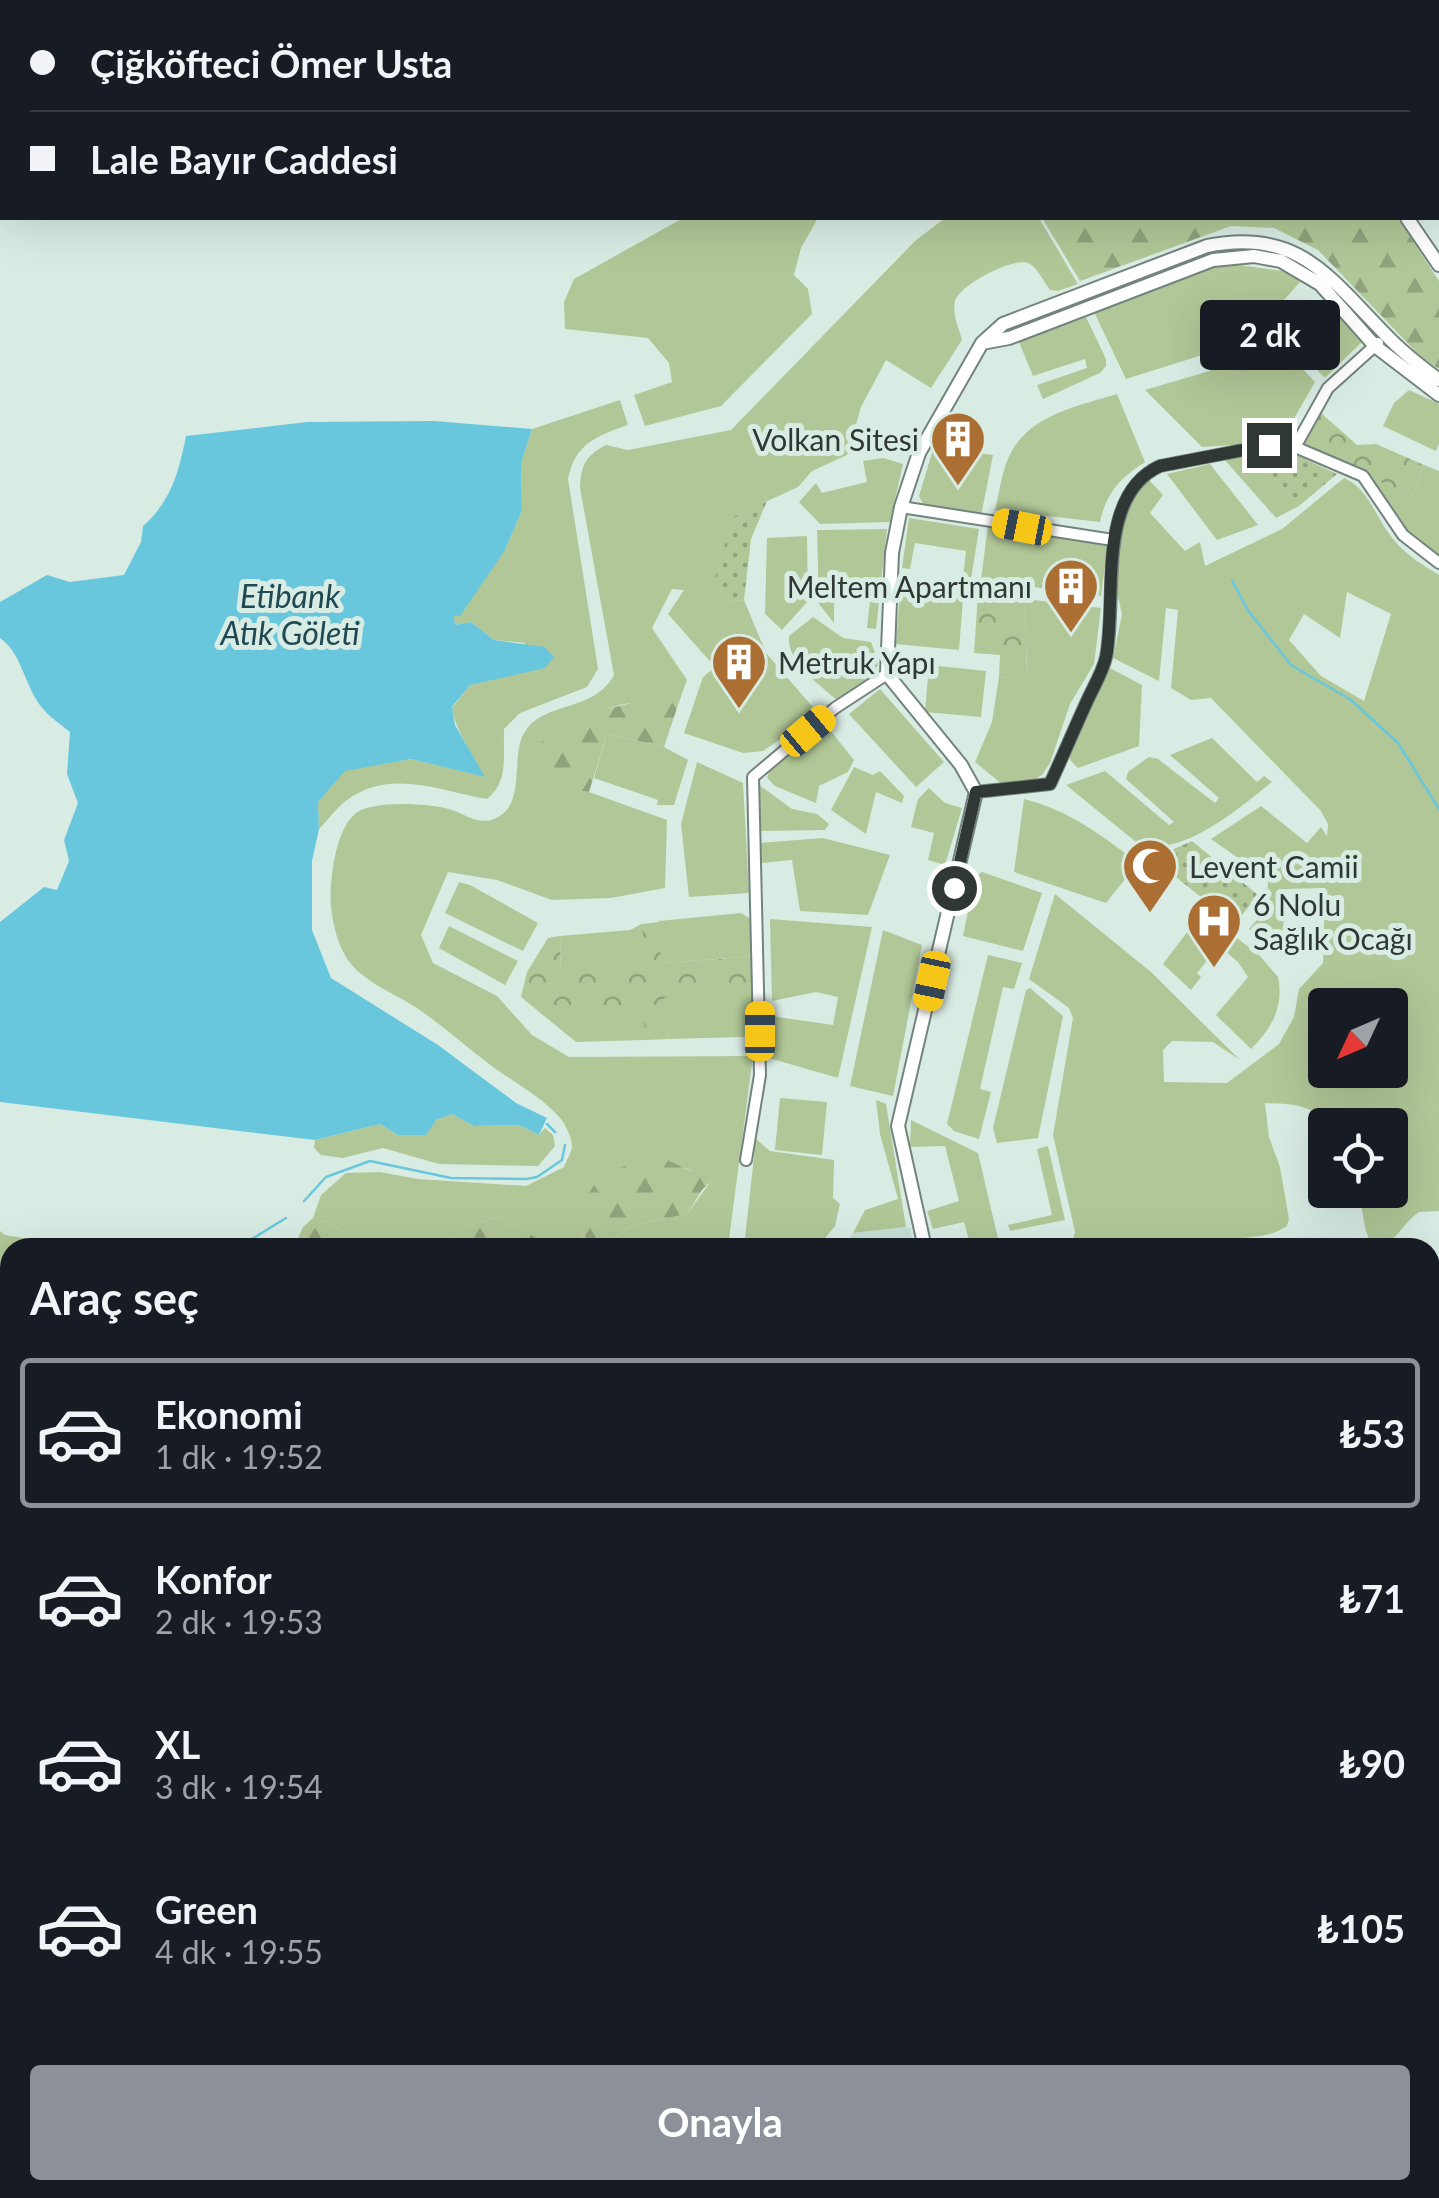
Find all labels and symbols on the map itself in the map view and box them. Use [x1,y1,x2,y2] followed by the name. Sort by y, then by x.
[1199,300,1339,370] callout: 2 dk
[928,409,988,488] building icon: Volkan Sitesi
[752,421,919,457] place label: Volkan Sitesi
[1247,423,1292,468] route end
[990,507,1054,547] car
[1041,556,1101,635] building icon: Meltem Apartmanı
[787,568,1032,604] place label: Meltem Apartmanı
[218,576,360,652] water label: Etibank Atık Göleti
[709,632,769,711] building icon: Metruk Yapı
[778,644,936,680] place label: Metruk Yapı
[775,700,841,762] car
[1120,836,1180,915] mosque icon: Levent Camii
[1189,848,1359,884] place label: Levent Camii
[932,866,977,911] route start
[1253,886,1413,956] place label: 6 Nolu Sağlık Ocağı
[1184,891,1244,970] hospital icon: 6 Nolu Sağlık Ocağı
[911,949,953,1013] car
[1308,988,1408,1088] north arrow
[745,1001,775,1061] car

